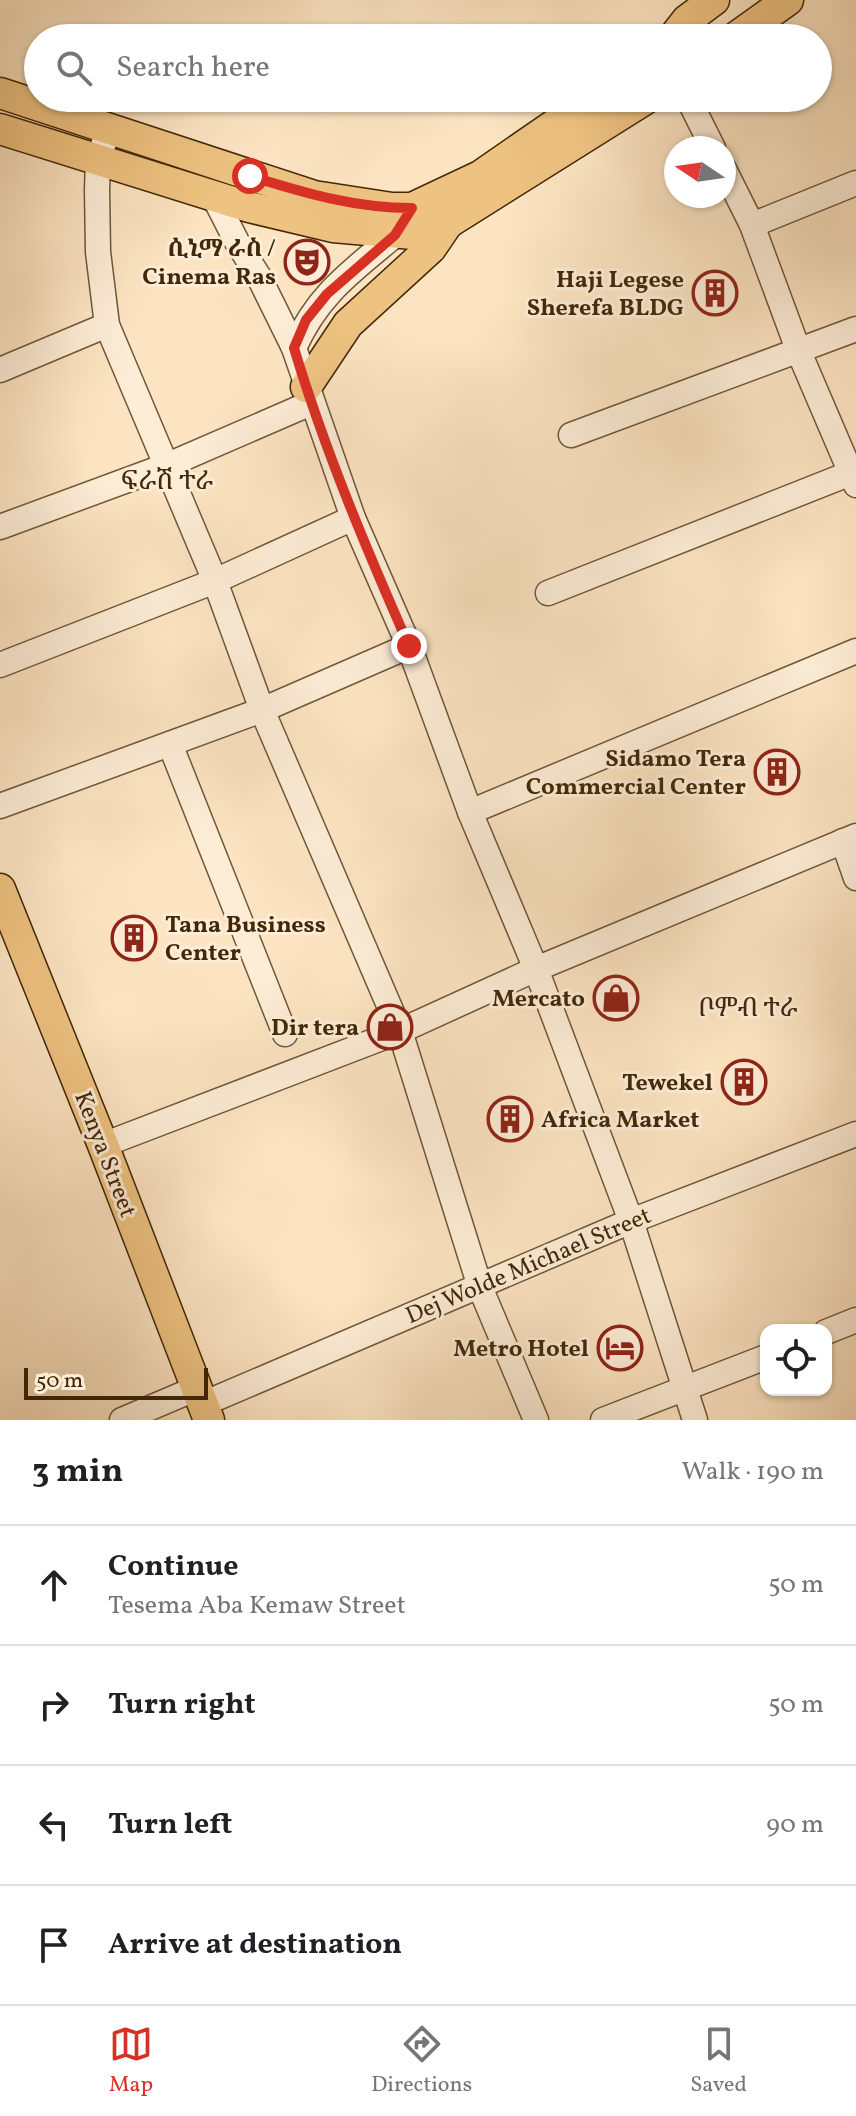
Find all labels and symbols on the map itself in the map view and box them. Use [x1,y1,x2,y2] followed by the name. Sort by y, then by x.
[664,136,736,208] north arrow
[232,158,268,194] route start
[142,233,276,295] place label: ሲኒማ ራስ / Cinema Ras
[283,238,331,286] theatre icon: ሲኒማ ራስ / Cinema Ras
[527,264,684,326] place label: Haji Legese Sherefa BLDG
[691,269,739,317] building icon: Haji Legese Sherefa BLDG
[121,464,214,500] district label: ፍራሽ ተራ
[391,628,427,664] route end
[526,743,746,805] place label: Sidamo Tera Commercial Center
[753,748,801,796] building icon: Sidamo Tera Commercial Center
[165,909,326,971] place label: Tana Business Center
[110,914,158,962] building icon: Tana Business Center
[592,974,640,1022] shop icon: Mercato
[492,983,585,1017] place label: Mercato
[698,991,798,1027] district label: ቦምብ ተራ
[366,1003,414,1051] shop icon: Dir tera
[271,1012,359,1046] place label: Dir tera
[720,1058,768,1106] building icon: Tewekel
[622,1067,713,1101] place label: Tewekel
[64,1087,144,1223] street label: Kenya Street
[486,1095,534,1143] building icon: Africa Market
[541,1104,699,1138] place label: Africa Market
[401,1200,657,1334] street label: Dej Wolde Michael Street
[596,1324,644,1372] hotel icon: Metro Hotel
[453,1333,589,1367] place label: Metro Hotel
[24,1364,208,1400] scale bar

